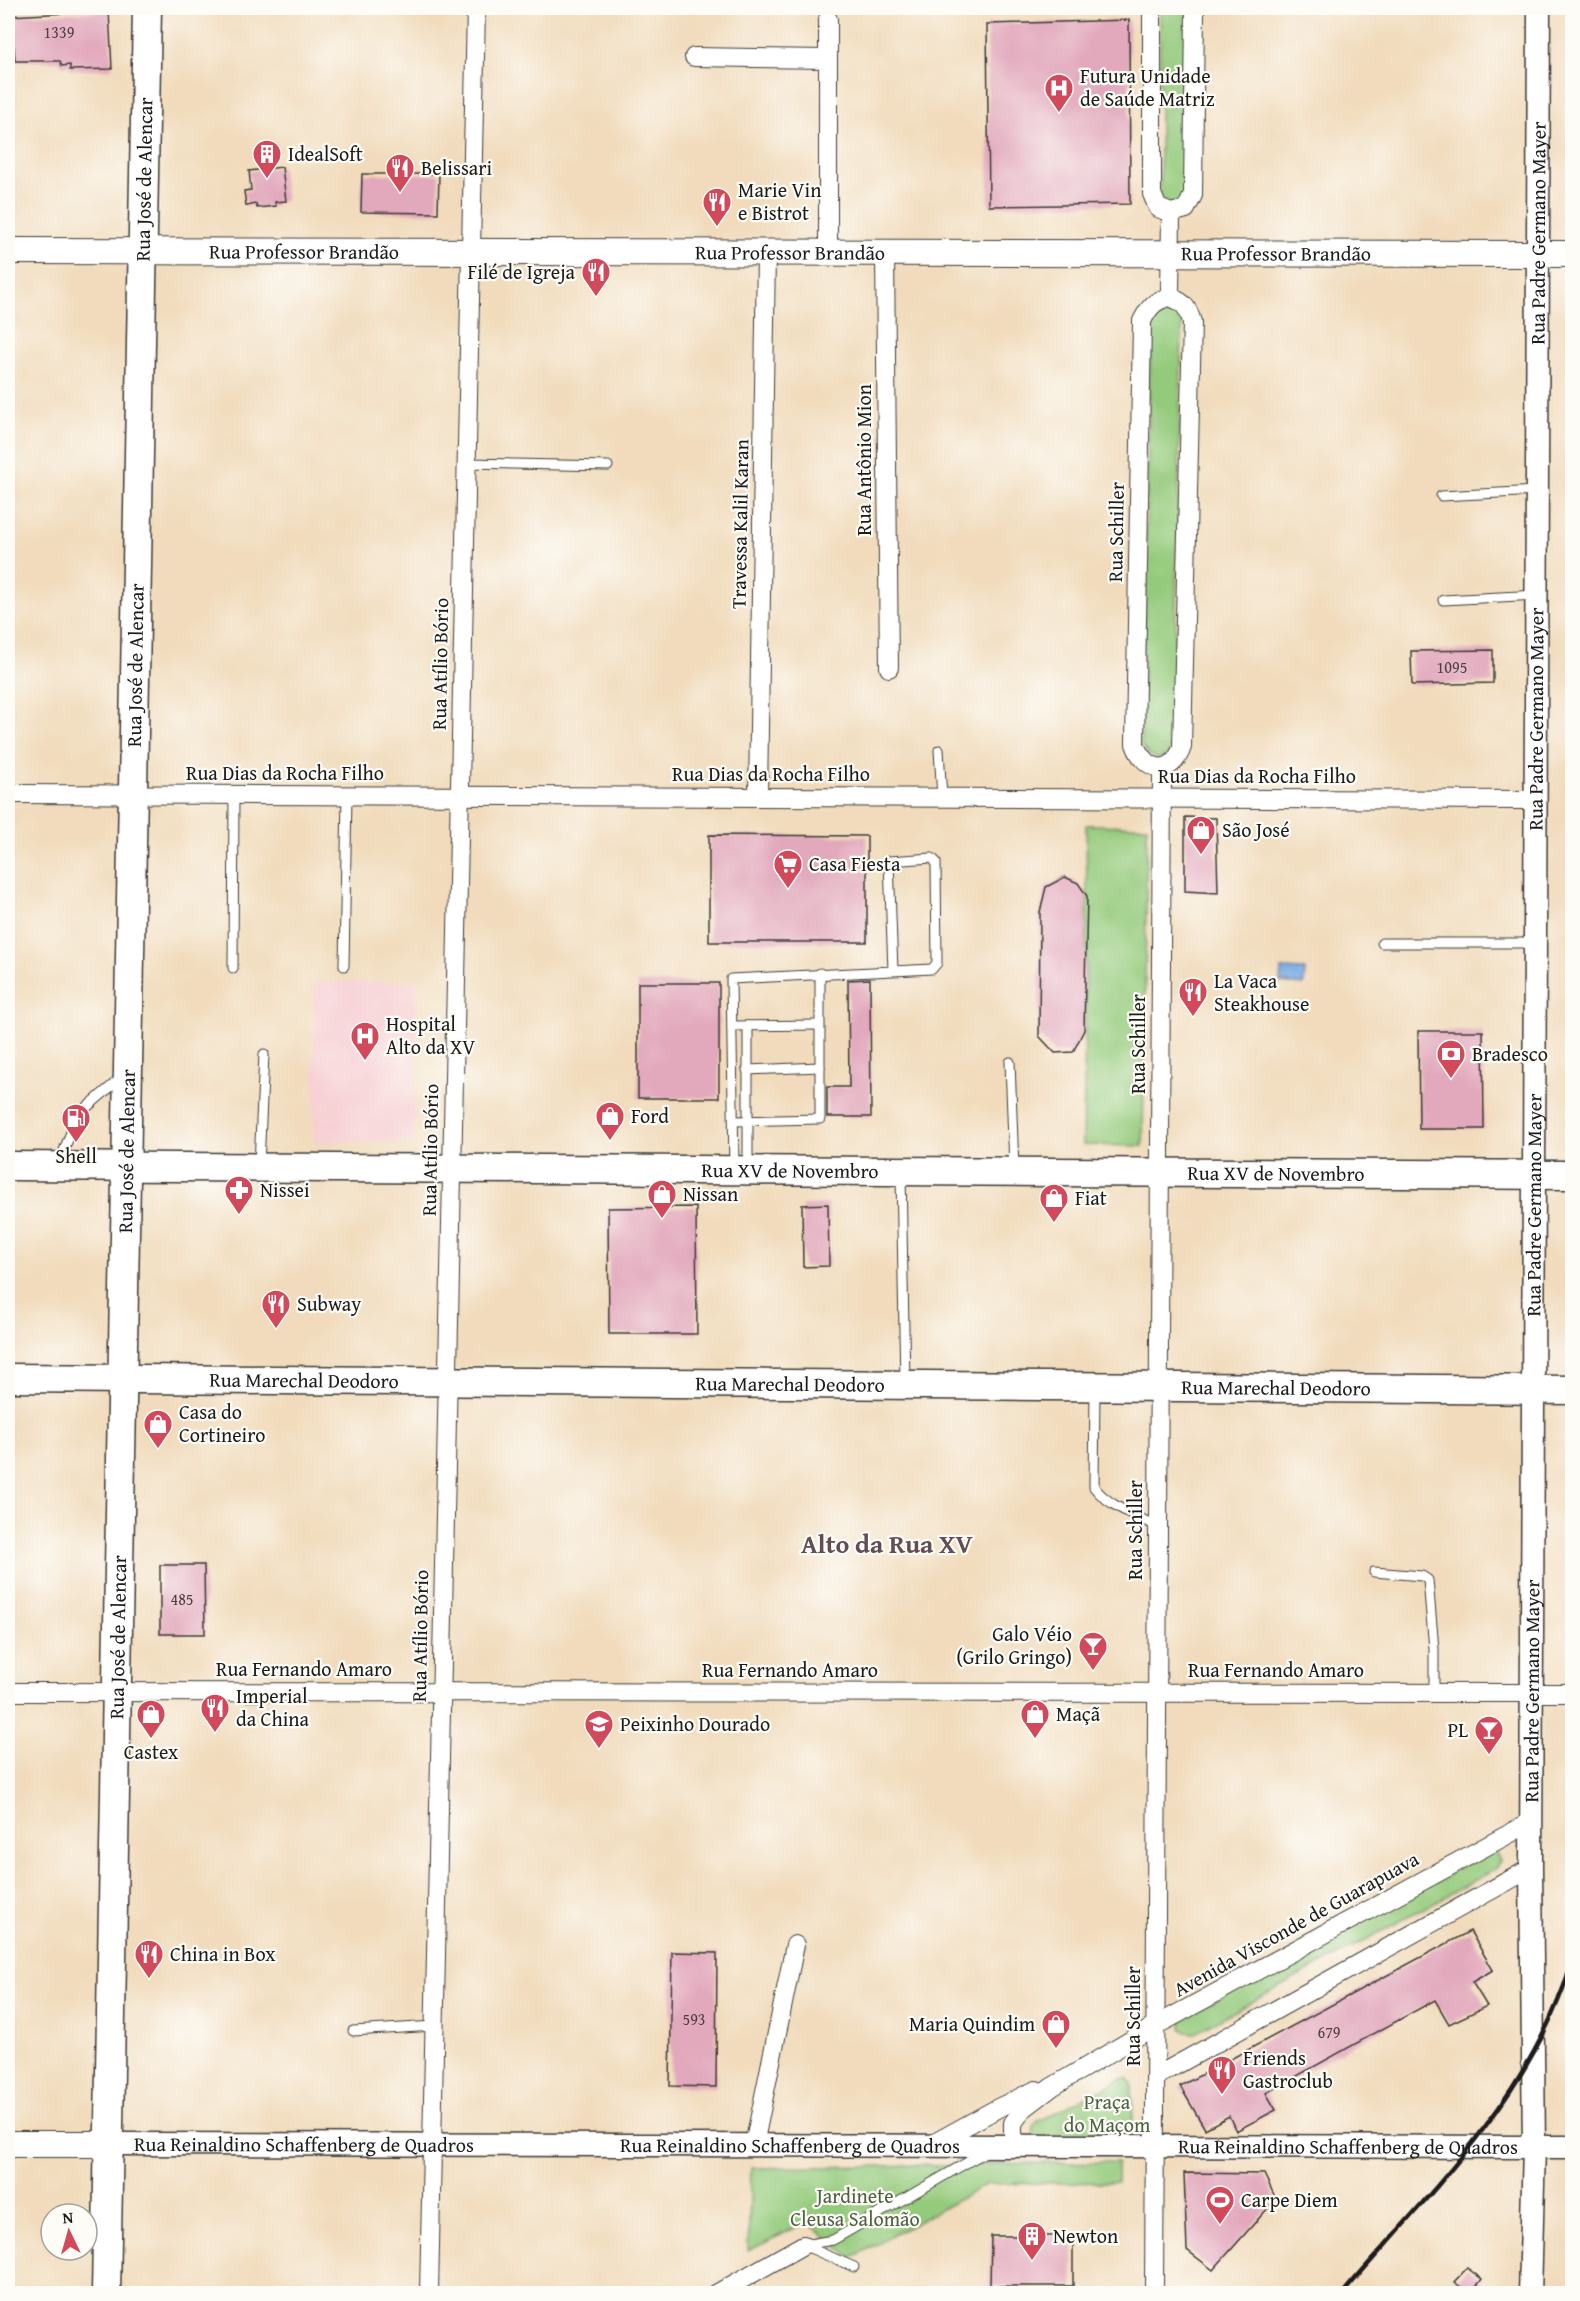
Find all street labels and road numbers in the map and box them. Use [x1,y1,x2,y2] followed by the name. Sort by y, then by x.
[127,97,159,262] street label: Rua José de Alencar
[1523,122,1553,345] street label: Rua Padre Germano Mayer
[209,236,399,266] street label: Rua Professor Brandão
[695,237,885,267] street label: Rua Professor Brandão
[1181,238,1371,268] street label: Rua Professor Brandão
[849,384,878,536] street label: Rua Antônio Mion
[724,439,755,609] street label: Travessa Kalil Karan
[1100,482,1131,582] street label: Rua Schiller
[119,583,151,747] street label: Rua José de Alencar
[424,598,455,730] street label: Rua Atílio Bório
[1520,608,1550,831] street label: Rua Padre Germano Mayer
[186,758,384,787] street label: Rua Dias da Rocha Filho
[672,759,870,788] street label: Rua Dias da Rocha Filho
[1158,761,1356,790] street label: Rua Dias da Rocha Filho
[1123,994,1152,1094] street label: Rua Schiller
[110,1069,142,1233] street label: Rua José de Alencar
[414,1084,445,1216] street label: Rua Atílio Bório
[1518,1094,1548,1317] street label: Rua Padre Germano Mayer
[701,1155,879,1185] street label: Rua XV de Novembro
[1187,1158,1365,1188] street label: Rua XV de Novembro
[209,1365,399,1395] street label: Rua Marechal Deodoro
[695,1368,885,1399] street label: Rua Marechal Deodoro
[1181,1372,1371,1402] street label: Rua Marechal Deodoro
[1120,1480,1149,1580] street label: Rua Schiller
[101,1555,133,1719] street label: Rua José de Alencar
[404,1570,435,1702] street label: Rua Atílio Bório
[1516,1580,1546,1803] street label: Rua Padre Germano Mayer
[216,1654,392,1683] street label: Rua Fernando Amaro
[702,1655,878,1684] street label: Rua Fernando Amaro
[1188,1655,1364,1684] street label: Rua Fernando Amaro
[1168,1844,1424,2003] street label: Avenida Visconde de Guarapuava
[1118,1966,1147,2066] street label: Rua Schiller
[134,2129,474,2159] street label: Rua Reinaldino Schaffenberg de Quadros
[620,2130,960,2160] street label: Rua Reinaldino Schaffenberg de Quadros
[1178,2131,1518,2161] street label: Rua Reinaldino Schaffenberg de Quadros

